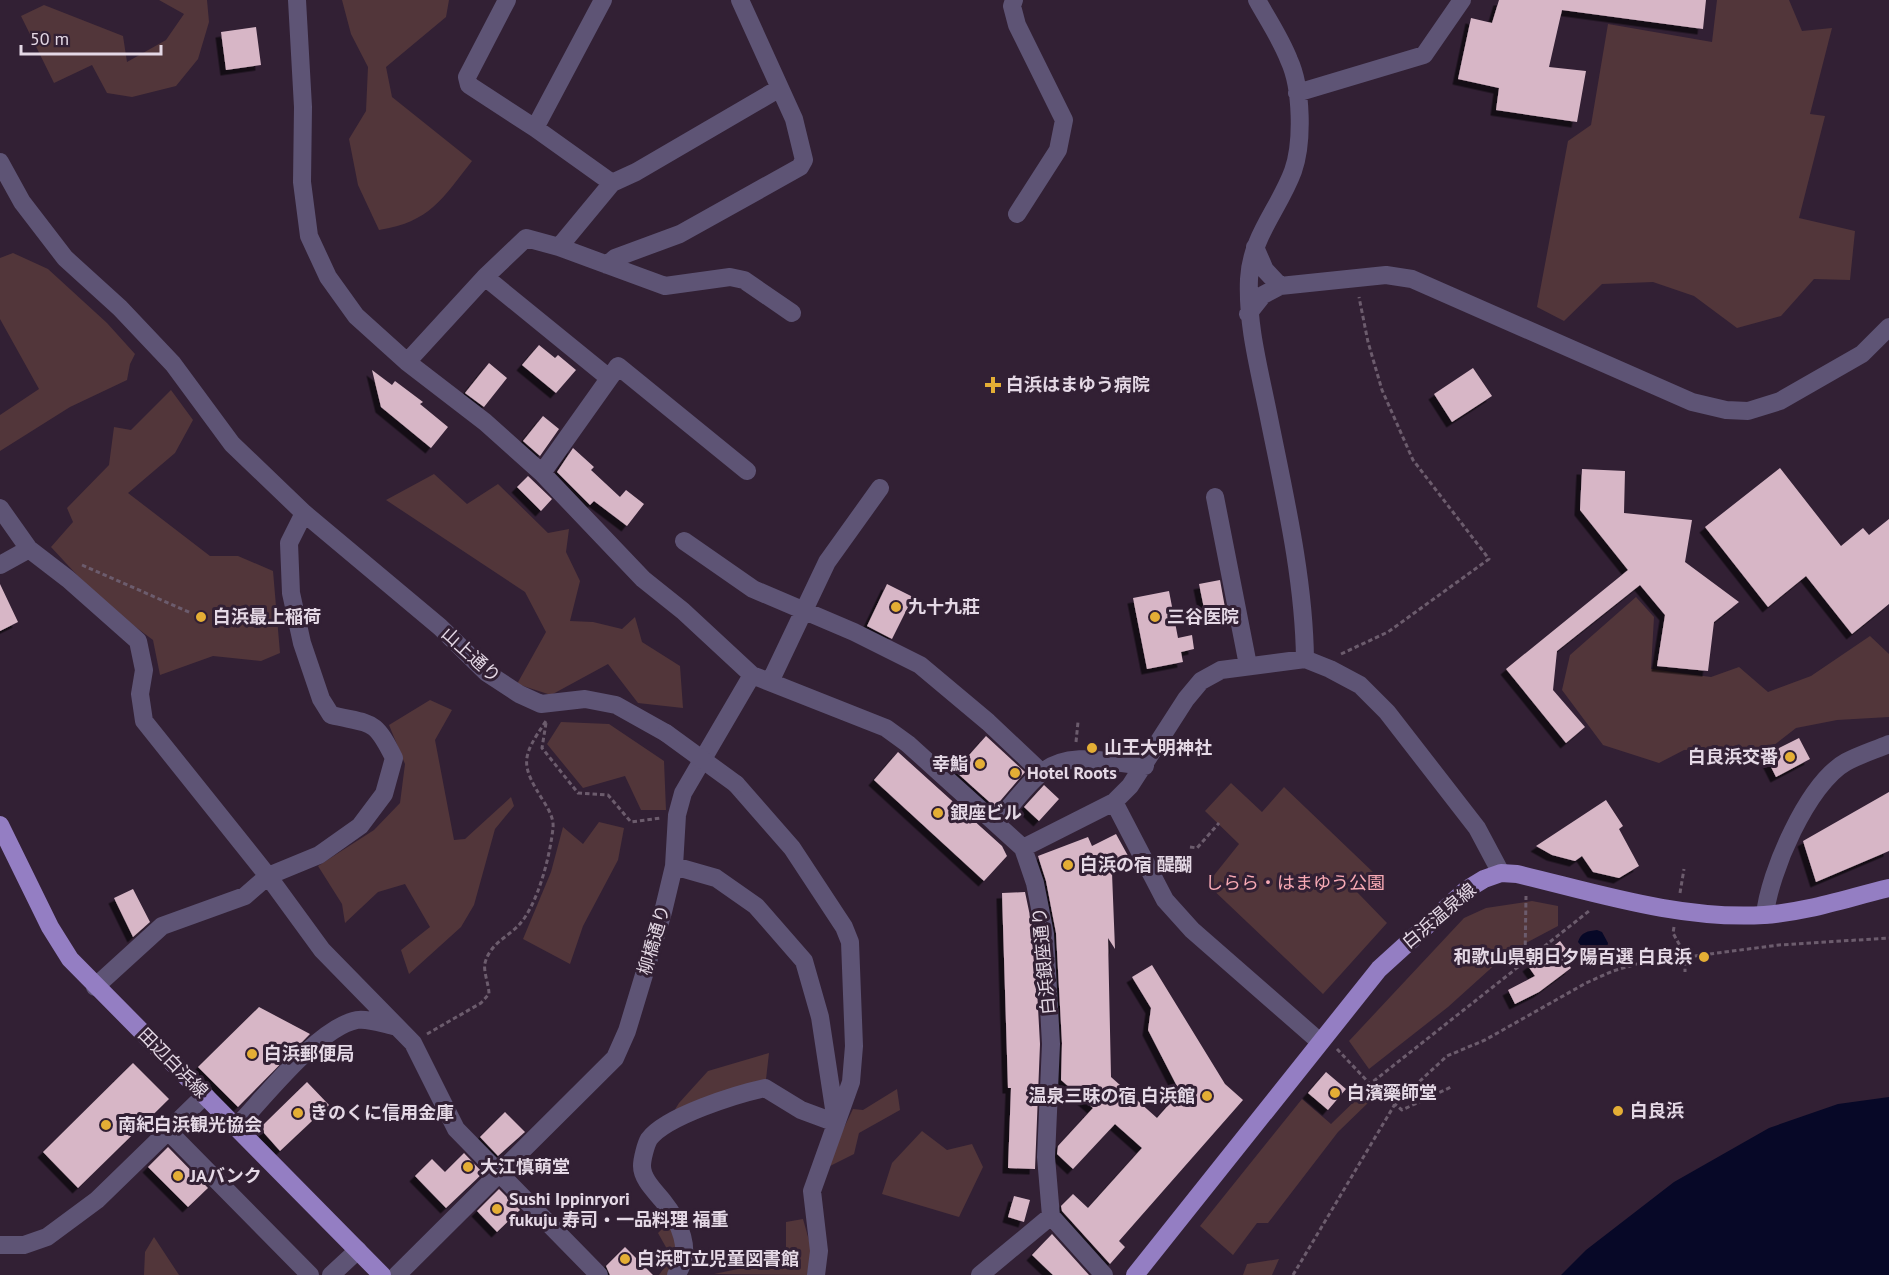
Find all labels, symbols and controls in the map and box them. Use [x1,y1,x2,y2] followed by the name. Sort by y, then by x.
[21,18,160,56] scale bar
[30,27,69,50] text: 50 m
[1006,373,1150,396] place label: 白浜はまゆう病院
[984,376,1002,394] marker: 白浜はまゆう病院
[908,595,980,618] place label: 九十九莊
[889,600,903,614] marker: 九十九莊
[213,605,321,628] place label: 白浜最上稲荷
[1167,605,1239,628] place label: 三谷医院
[194,610,208,624] marker: 白浜最上稲荷
[1148,610,1162,624] marker: 三谷医院
[437,622,506,687] street label: 山上通り
[1104,736,1212,759] place label: 山王大明神社
[1085,741,1099,755] marker: 山王大明神社
[1688,745,1778,768] place label: 白良浜交番
[1783,750,1797,764] marker: 白良浜交番
[932,752,968,775] place label: 幸鮨
[973,757,987,771] marker: 幸鮨
[1027,761,1117,784] place label: Hotel Roots
[1008,766,1022,780] marker: Hotel Roots
[950,801,1022,824] place label: 銀座ビル
[931,806,945,820] marker: 銀座ビル
[1080,853,1193,876] place label: 白浜の宿 醍醐
[1061,858,1075,872] marker: 白浜の宿 醍醐
[1205,871,1385,894] park label: しらら・はまゆう公園
[1397,878,1481,953] street label: 白浜温泉線
[633,902,674,978] street label: 柳橋通り
[1027,906,1060,1016] street label: 白浜銀座通り
[1453,945,1692,968] place label: 和歌山県朝日夕陽百選 白良浜
[1697,950,1711,964] marker: 和歌山県朝日夕陽百選 白良浜
[133,1023,213,1103] street label: 田辺白浜線
[264,1042,354,1065] place label: 白浜郵便局
[245,1047,259,1061] marker: 白浜郵便局
[1347,1081,1437,1104] place label: 白濱藥師堂
[1028,1084,1195,1107] place label: 温泉三昧の宿 白浜館
[1328,1086,1342,1100] marker: 白濱藥師堂
[1200,1089,1214,1103] marker: 温泉三昧の宿 白浜館
[1630,1099,1684,1122] place label: 白良浜
[310,1101,454,1124] place label: きのくに信用金庫
[1611,1104,1625,1118] marker: 白良浜
[291,1106,305,1120] marker: きのくに信用金庫
[118,1113,262,1136] place label: 南紀白浜観光協会
[99,1118,113,1132] marker: 南紀白浜観光協会
[480,1155,570,1178] place label: 大江慎萌堂
[461,1160,475,1174] marker: 大江慎萌堂
[189,1164,262,1187] place label: JAバンク
[171,1169,185,1183] marker: JAバンク
[509,1187,729,1231] place label: Sushi Ippinryori fukuju 寿司・一品料理 福重
[490,1202,504,1216] marker: Sushi Ippinryori fukuju 寿司・一品料理 福重
[637,1247,799,1270] place label: 白浜町立児童図書館
[618,1252,632,1266] marker: 白浜町立児童図書館

